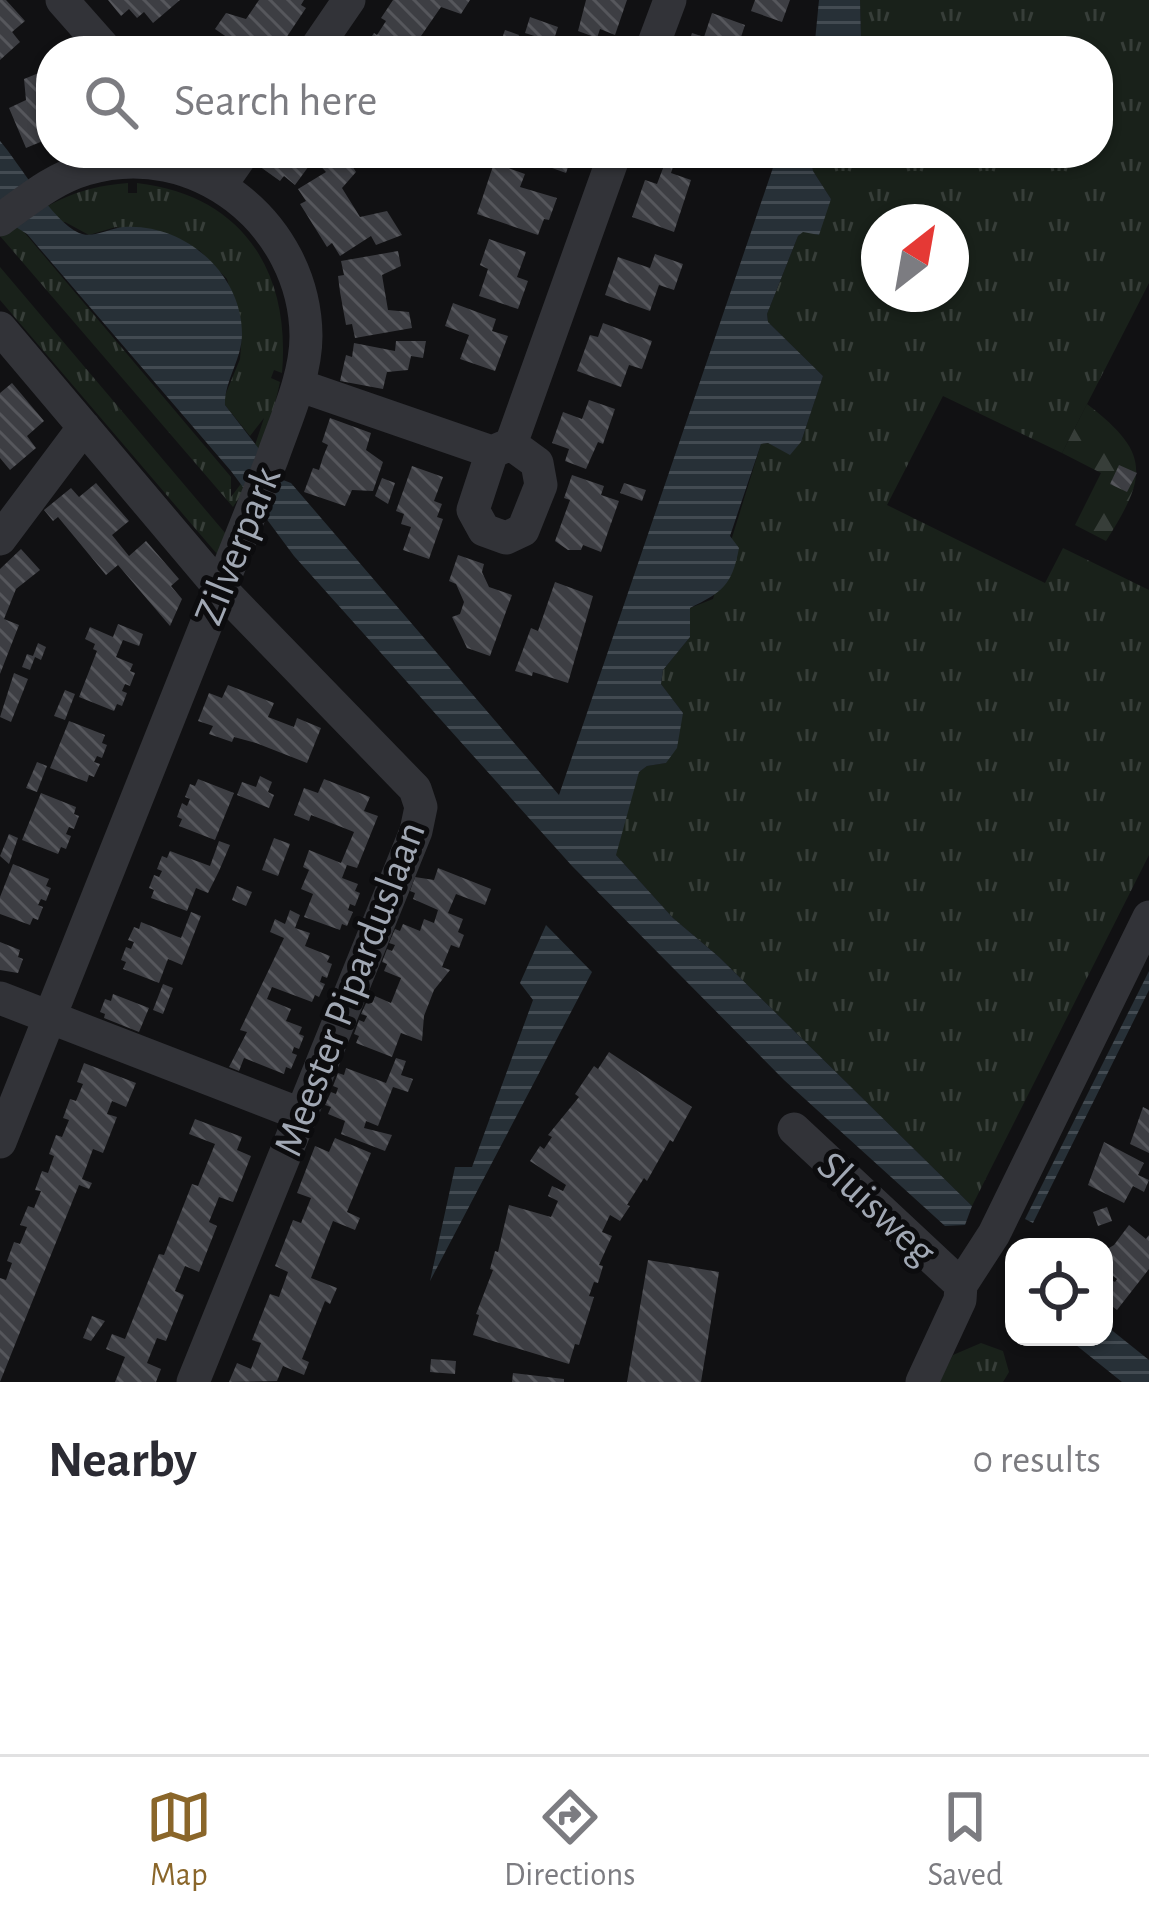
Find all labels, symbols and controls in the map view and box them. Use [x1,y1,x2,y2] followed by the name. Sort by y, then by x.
[36,36,1113,168] search box
[78,69,144,135] icon: search
[174,79,377,124] text: Search here
[861,204,969,312] north arrow
[187,461,288,631] street label: Zilverpark
[267,816,433,1162] street label: Meester Piparduslaan
[810,1144,944,1273] street label: Sluisweg
[1005,1238,1113,1346] map controls
[1005,1238,1113,1346] button: locate
[48,1435,197,1486] text: Nearby
[973,1441,1101,1480] text: 0 results
[146,1784,212,1896] tab: Map
[504,1784,635,1896] tab: Directions
[927,1784,1003,1896] tab: Saved

